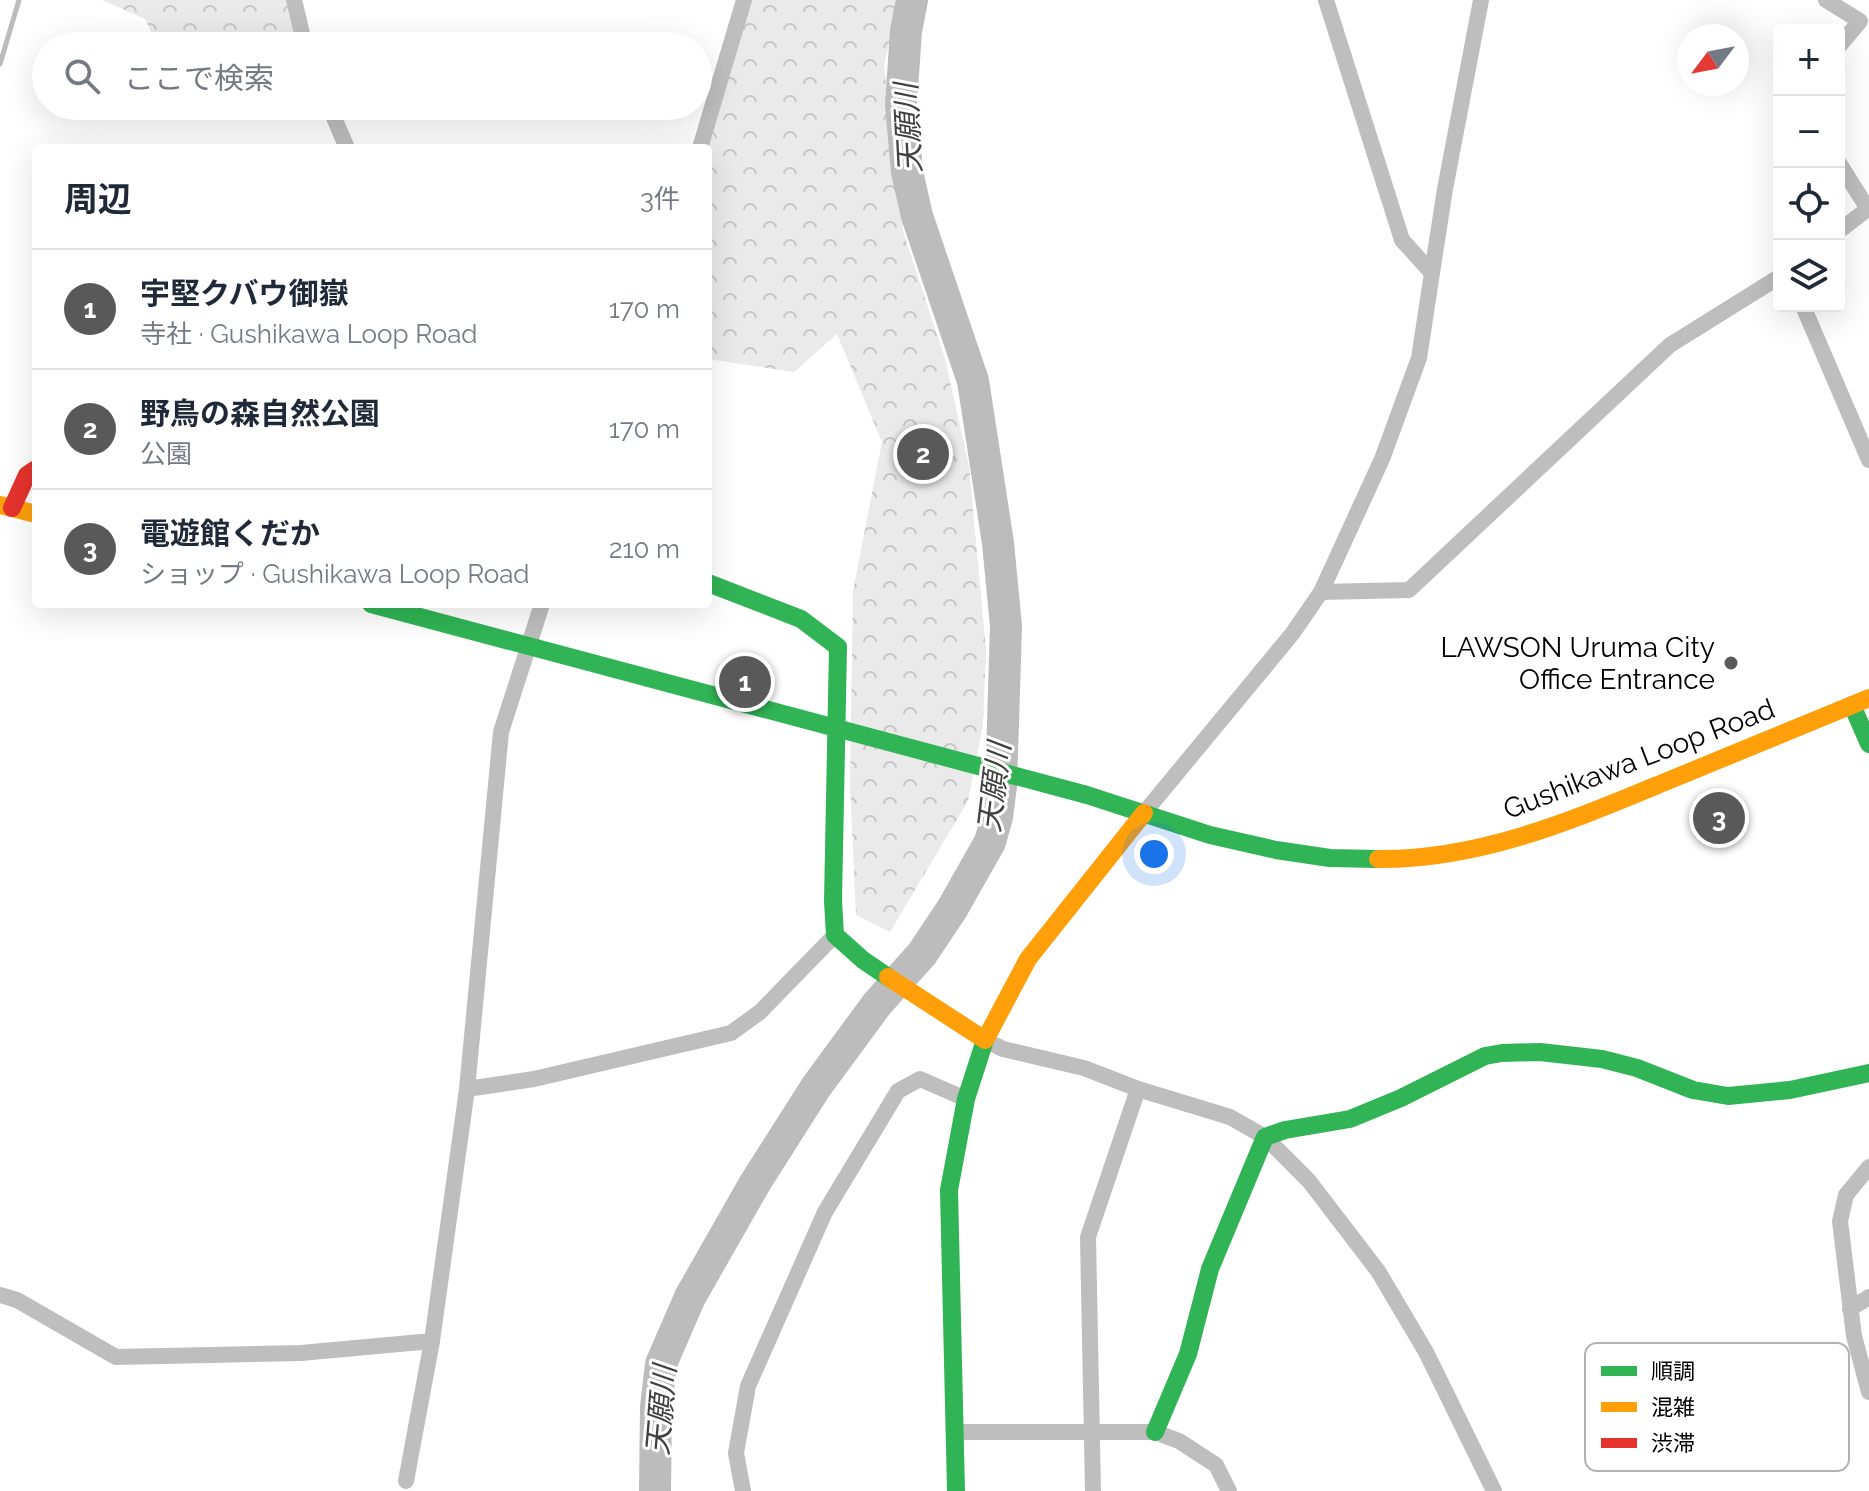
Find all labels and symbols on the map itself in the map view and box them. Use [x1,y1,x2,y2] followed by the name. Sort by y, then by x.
[1677,24,1749,96] north arrow
[888,79,928,174] water label: 天願川
[897,424,949,484] pin: 2
[1440,631,1715,696] place label: LAWSON Uruma City Office Entrance
[719,652,771,712] pin: 1
[1722,654,1740,672] marker: LAWSON Uruma City Office Entrance
[1499,692,1779,826] street label: Gushikawa Loop Road
[971,737,1017,834] water label: 天願川
[1693,788,1745,848] pin: 3
[1134,834,1174,874] your location
[1585,1343,1849,1471] legend
[1651,1358,1695,1384] text: 順調
[640,1361,683,1456] water label: 天願川
[1651,1394,1695,1420] text: 混雑
[1651,1430,1695,1456] text: 渋滞

